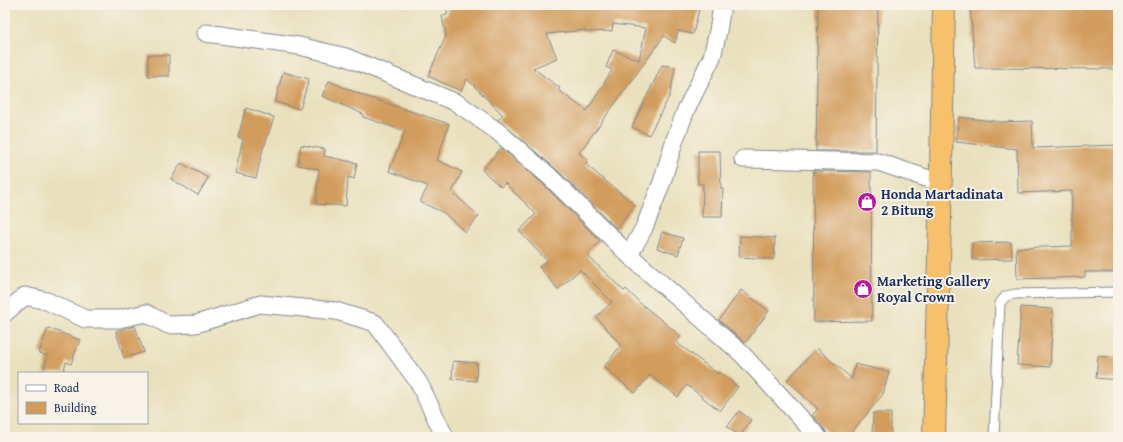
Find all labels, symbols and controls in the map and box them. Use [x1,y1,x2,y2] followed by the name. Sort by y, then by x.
[881,184,1004,220] place label: Honda Martadinata 2 Bitung
[856,191,878,213] shop icon: Honda Martadinata 2 Bitung
[877,271,991,307] place label: Marketing Gallery Royal Crown
[852,278,874,300] shop icon: Marketing Gallery Royal Crown
[18,372,148,424] legend
[54,379,80,396] text: Road
[54,399,97,416] text: Building

